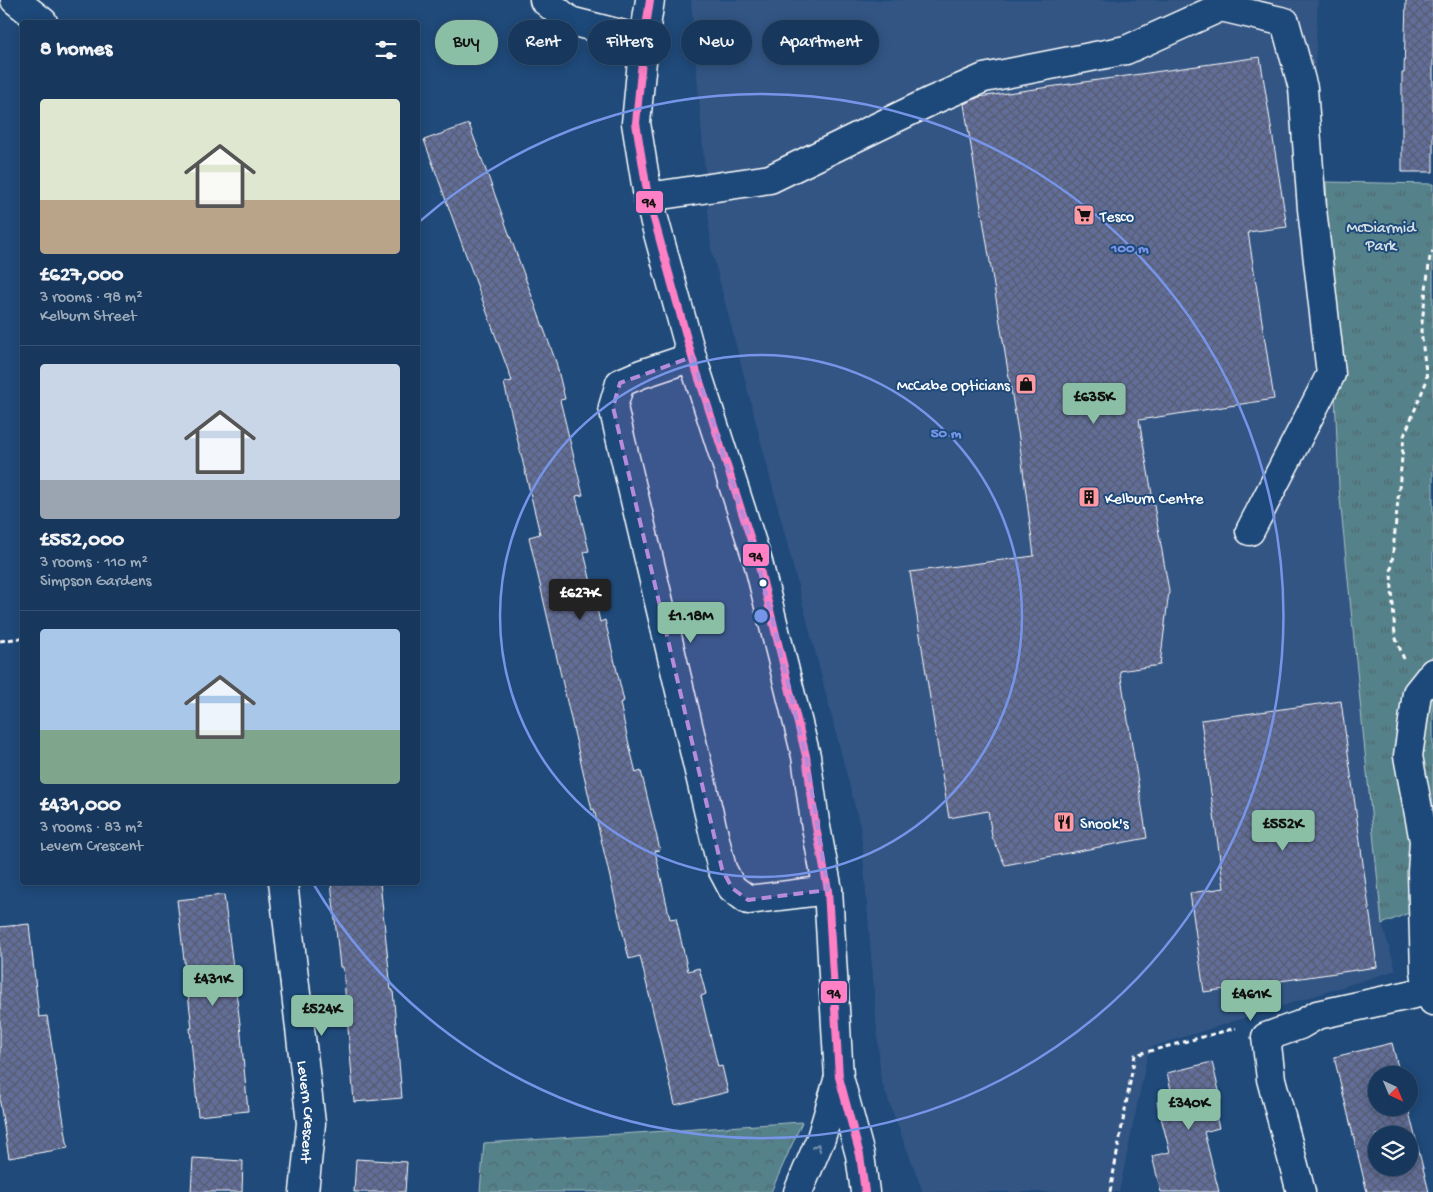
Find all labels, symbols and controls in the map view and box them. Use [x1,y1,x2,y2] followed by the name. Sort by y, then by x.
[435,20,498,65] chip: Buy
[508,20,578,65] chip: Rent
[588,20,671,65] chip: Filters
[681,20,752,65] chip: New
[762,20,879,65] chip: Apartment
[372,36,400,64] icon: filters
[40,38,112,63] text: 8 homes
[175,131,265,221] icon: home
[635,190,664,214] line badge: 94
[641,195,656,212] text: 94
[1072,203,1096,227] supermarket icon: Tesco
[1099,209,1134,228] place label: Tesco
[1346,220,1417,257] park label: McDiarmid Park
[1110,240,1149,258] text: 100 m
[40,264,124,289] text: £627,000
[40,289,142,308] text: 3 rooms · 98 m²
[40,308,136,327] text: Kelburn Street
[1014,372,1038,396] shop icon: McCabe Opticians
[897,378,1011,397] place label: McCabe Opticians
[1059,382,1129,425] pin: £635K
[1074,389,1114,408] text: £635K
[175,397,265,487] icon: home
[931,425,962,443] text: 50 m
[1077,485,1101,509] building icon: Kelburn Centre
[1105,491,1204,510] place label: Kelburn Centre
[40,529,124,554] text: £552,000
[742,543,770,567] line badge: 94
[748,549,763,566] text: 94
[40,554,148,573] text: 3 rooms · 110 m²
[40,573,151,592] text: Simpson Gardens
[545,578,615,621] pin: £627K
[758,578,768,588] unlabelled marker
[560,585,600,604] text: £627K
[650,602,732,644] pin: £1.18M
[752,607,770,625] centre of rings
[669,608,713,627] text: £1.18M
[175,662,265,752] icon: home
[40,794,121,819] text: £431,000
[1052,810,1076,834] restaurant icon: Snook's
[1248,810,1318,852] pin: £552K
[1080,816,1130,835] place label: Snook's
[1263,816,1303,835] text: £552K
[40,819,143,838] text: 3 rooms · 83 m²
[40,838,143,857] text: Levern Crescent
[178,964,248,1007] pin: £431K
[194,971,232,990] text: £431K
[820,980,848,1004] line badge: 94
[1216,980,1286,1022] pin: £461K
[826,986,841,1003] text: 94
[1232,986,1270,1005] text: £461K
[287,994,357,1037] pin: £524K
[302,1001,342,1020] text: £524K
[291,1060,317,1165] street label: Levern Crescent
[1368,1066,1418,1116] north arrow
[1368,1066,1418,1176] map controls
[1154,1088,1224,1131] pin: £340K
[1169,1095,1209,1114] text: £340K
[1368,1126,1418,1176] button: layers
[811,1143,821,1152] one-way arrow

